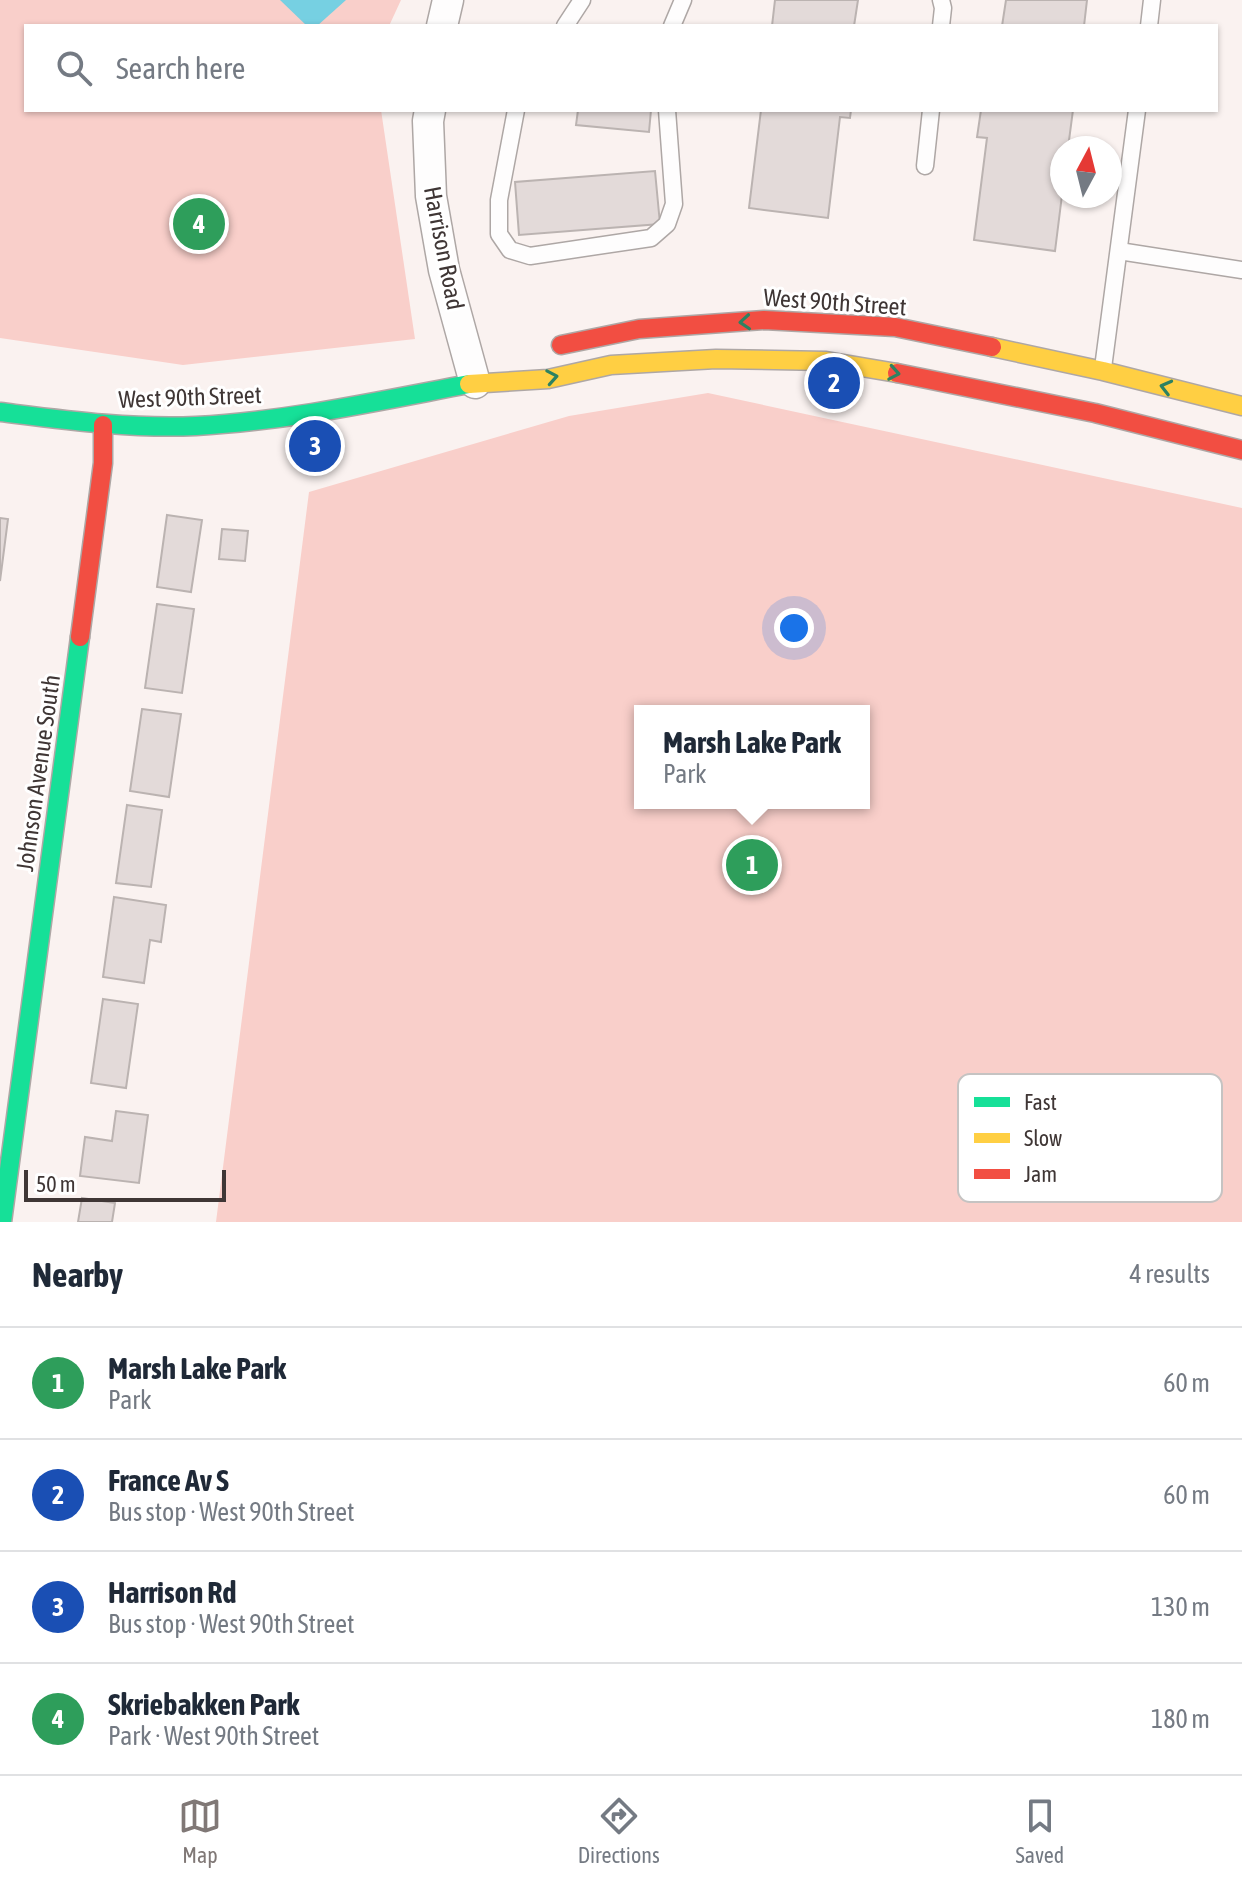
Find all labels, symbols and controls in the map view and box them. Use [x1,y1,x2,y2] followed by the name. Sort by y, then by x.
[24,24,1218,112] search box
[52,46,96,90] icon: search
[116,51,245,85] text: Search here
[1050,136,1122,208] north arrow
[419,184,469,312] street label: Harrison Road
[173,194,225,254] pin: 4
[763,284,908,320] street label: West 90th Street
[738,313,751,330] one-way arrow
[808,353,860,413] pin: 2
[887,363,901,380] one-way arrow
[546,370,559,387] one-way arrow
[1160,379,1174,396] one-way arrow
[118,381,262,413] street label: West 90th Street
[289,416,341,476] pin: 3
[774,608,814,648] your location
[11,673,65,873] street label: Johnson Avenue South
[634,705,870,809] popup
[663,725,841,759] text: Marsh Lake Park
[663,759,706,789] text: Park
[726,835,778,895] pin: 1
[958,1074,1222,1202] legend
[1024,1089,1057,1115] text: Fast
[1024,1125,1062,1151] text: Slow
[1024,1161,1057,1187] text: Jam
[24,1166,226,1202] scale bar
[36,1171,76,1197] text: 50 m
[32,1255,123,1294] text: Nearby
[1129,1259,1210,1289] text: 4 results
[108,1351,286,1385] text: Marsh Lake Park
[52,1368,64,1398] text: 1
[1163,1368,1210,1398] text: 60 m
[108,1385,151,1415] text: Park
[108,1463,229,1497] text: France Av S
[52,1480,64,1510] text: 2
[1163,1480,1210,1510] text: 60 m
[108,1497,355,1527] text: Bus stop · West 90th Street
[108,1575,237,1609] text: Harrison Rd
[52,1592,64,1622] text: 3
[1151,1592,1210,1622] text: 130 m
[108,1609,355,1639] text: Bus stop · West 90th Street
[108,1687,300,1721] text: Skriebakken Park
[52,1704,64,1734] text: 4
[1151,1704,1210,1734] text: 180 m
[108,1721,319,1751] text: Park · West 90th Street
[178,1794,222,1868] tab: Map
[578,1794,660,1868] tab: Directions
[1015,1794,1064,1868] tab: Saved

